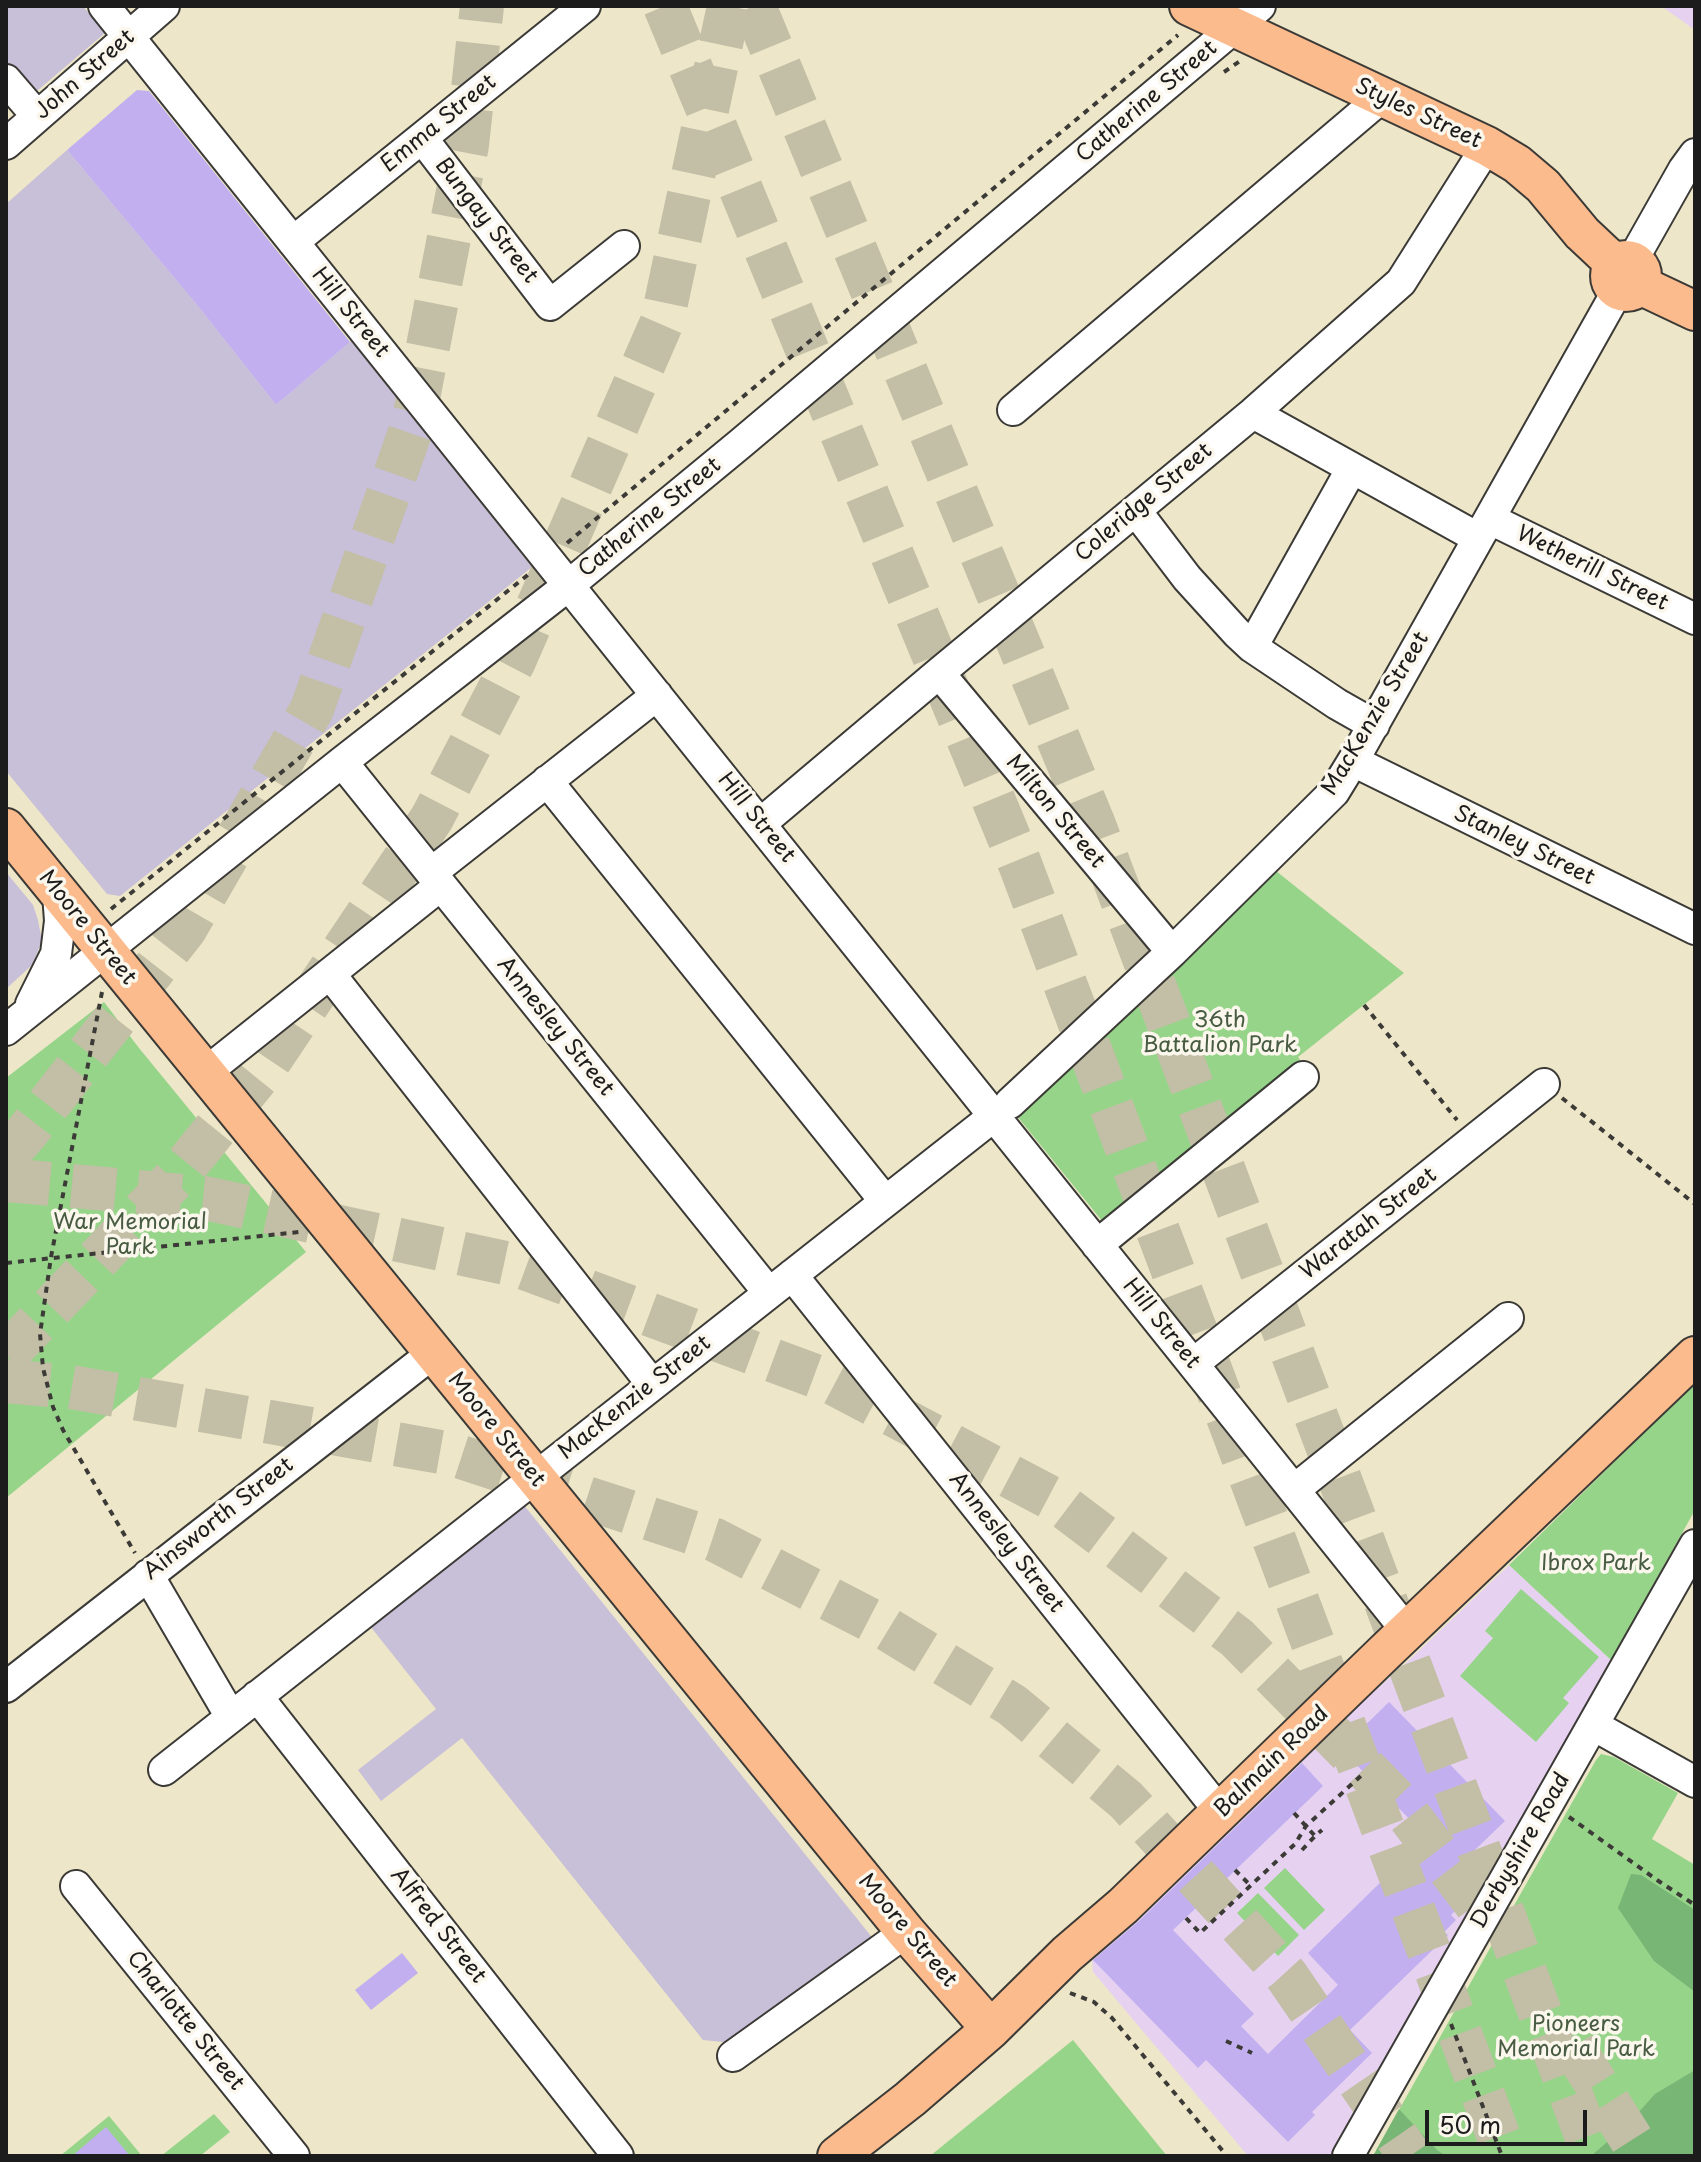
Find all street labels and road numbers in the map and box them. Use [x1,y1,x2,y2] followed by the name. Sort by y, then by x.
[30,24,140,126] street label: John Street
[1071,35,1223,169] street label: Catherine Street
[376,69,502,179] street label: Emma Street
[1351,73,1485,155] street label: Styles Street
[429,153,543,289] street label: Bungay Street
[306,263,394,363] street label: Hill Street
[1070,438,1218,568] street label: Coleridge Street
[573,452,727,584] street label: Catherine Street
[1512,521,1672,617] street label: Wetherill Street
[1317,627,1435,801] street label: MacKenzie Street
[1000,750,1110,874] street label: Milton Street
[712,768,800,868] street label: Hill Street
[1449,800,1599,892] street label: Stanley Street
[33,865,141,991] street label: Moore Street
[491,952,619,1102] street label: Annesley Street
[1296,1163,1442,1285] street label: Waratah Street
[1117,1274,1205,1374] street label: Hill Street
[554,1330,716,1466] street label: MacKenzie Street
[442,1367,550,1493] street label: Moore Street
[139,1452,299,1586] street label: Ainsworth Street
[943,1467,1069,1619] street label: Annesley Street
[1209,1701,1335,1823] street label: Balmain Road
[1466,1769,1576,1933] street label: Derbyshire Road
[385,1863,491,1989] street label: Alfred Street
[852,1869,962,1993] street label: Moore Street
[121,1946,249,2096] street label: Charlotte Street

